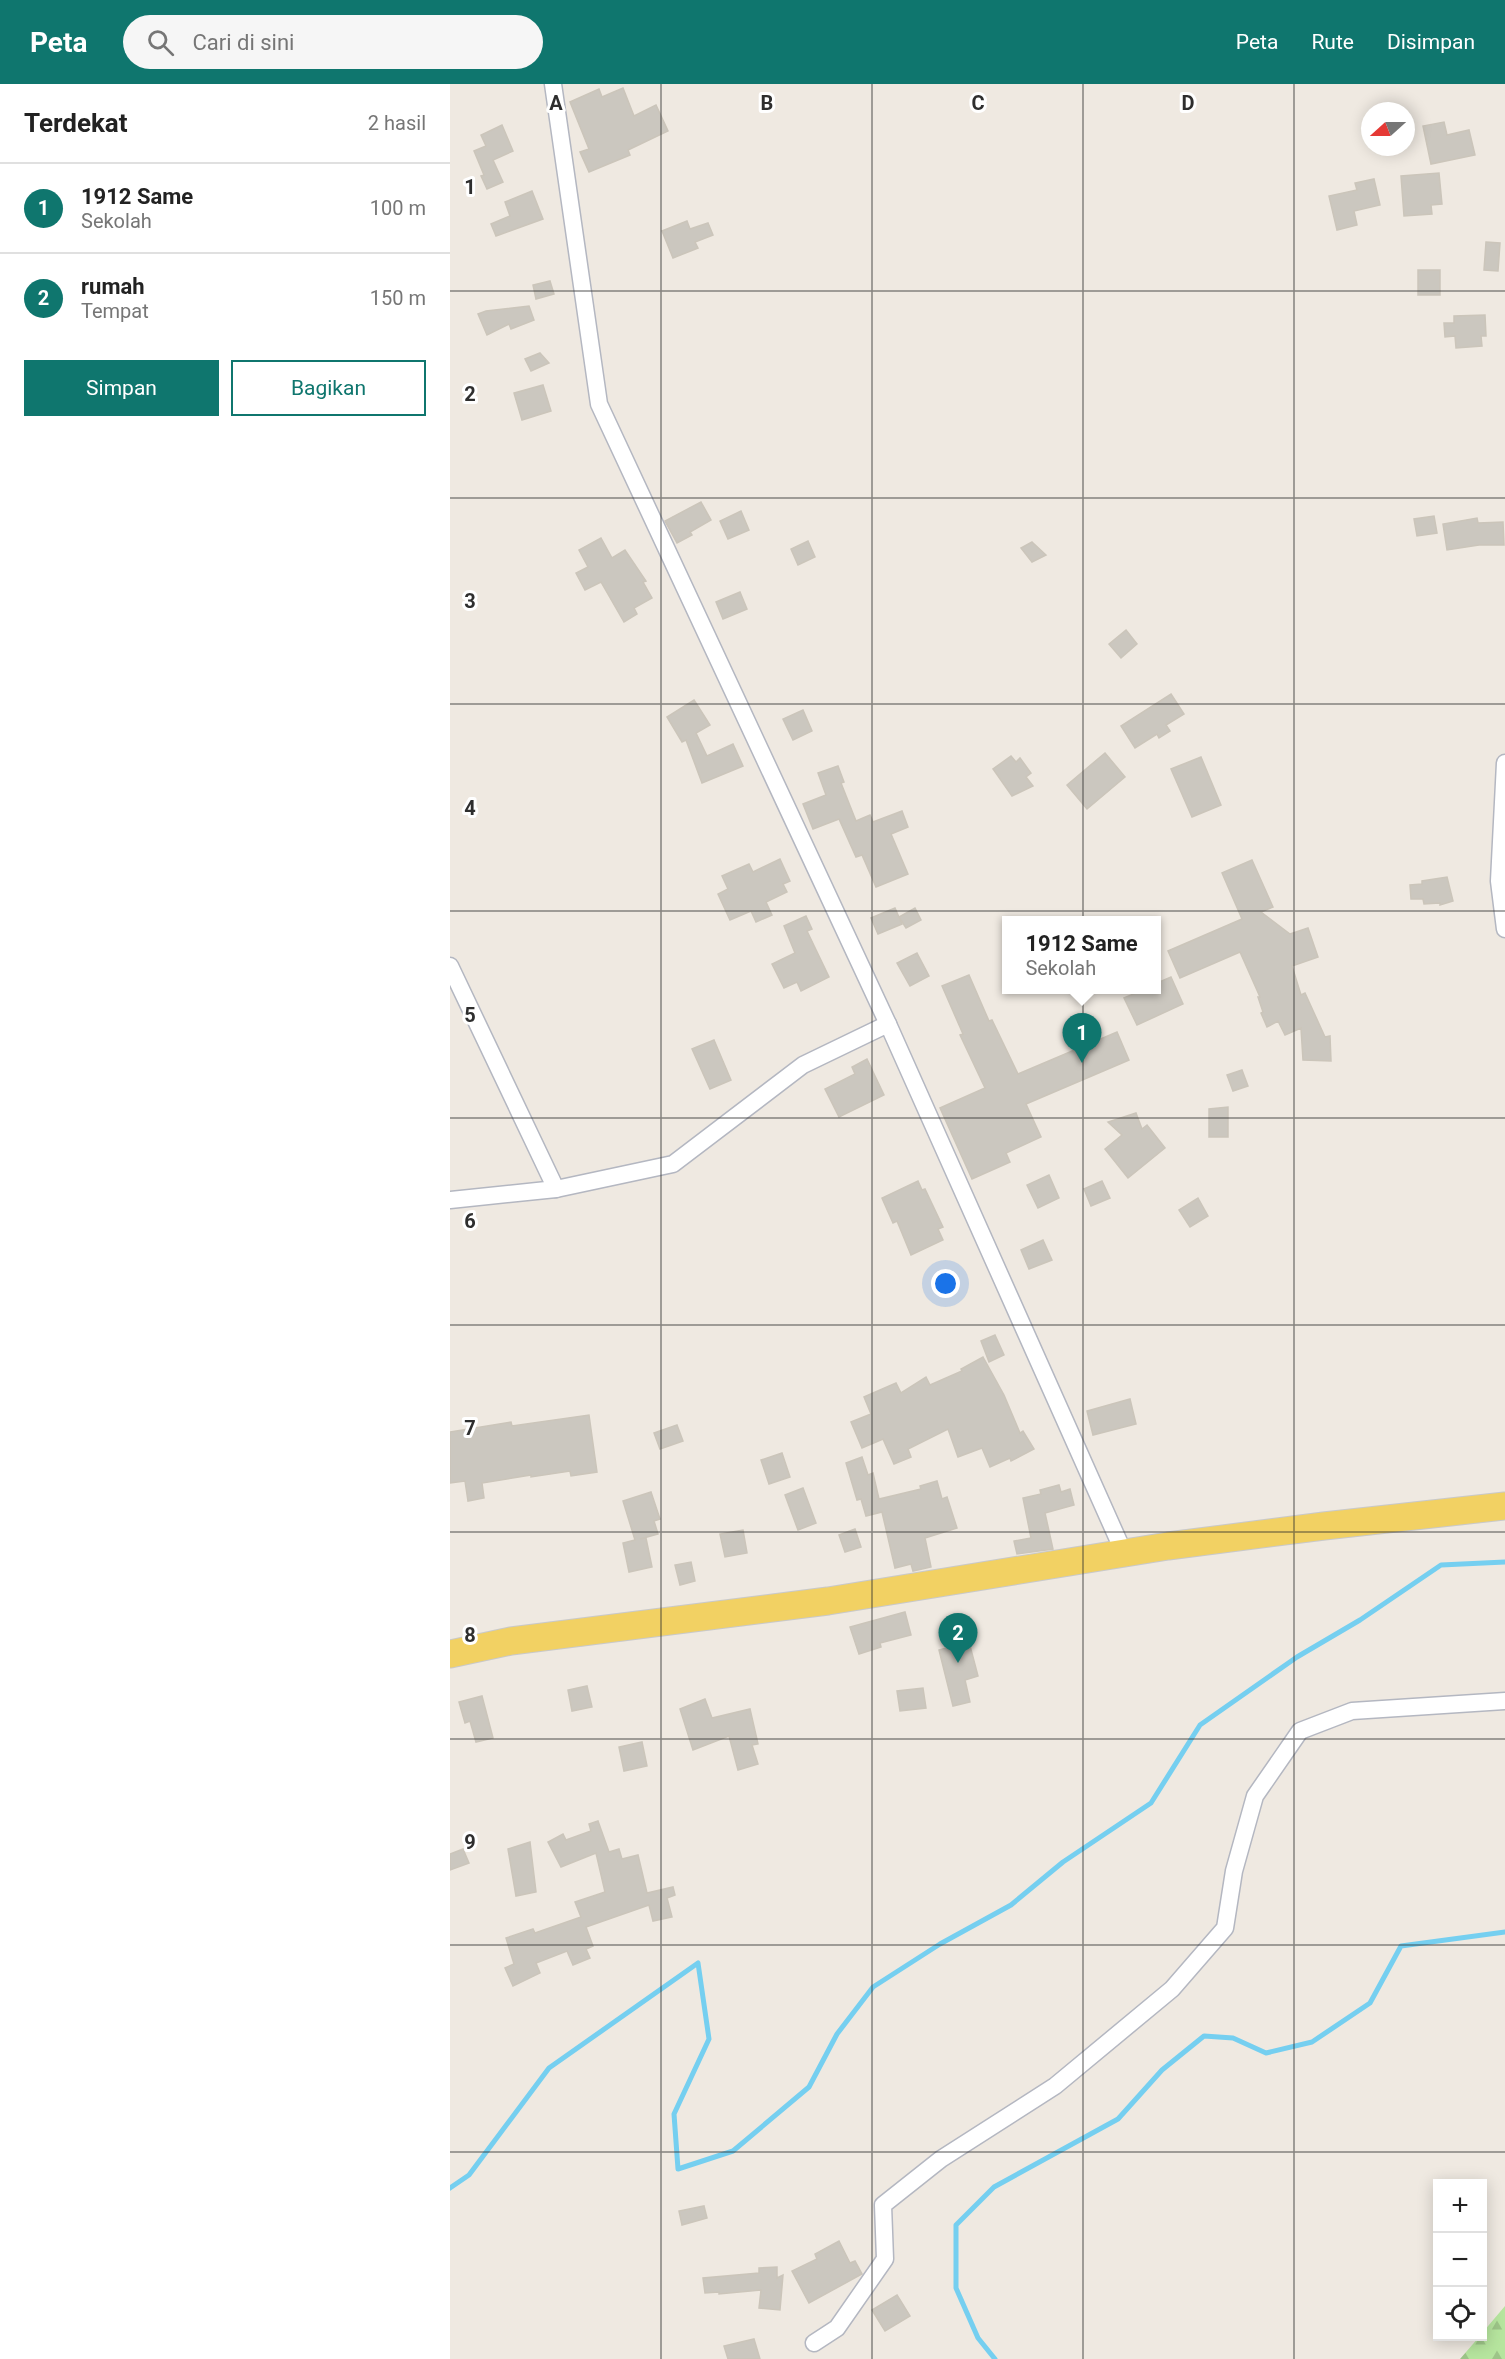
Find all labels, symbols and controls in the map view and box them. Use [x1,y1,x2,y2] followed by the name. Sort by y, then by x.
[123,15,543,69] search box
[30,26,87,59] text: Peta
[144,26,177,59] icon: search
[192,30,294,55] text: Cari di sini
[1236,30,1278,54] text: Peta
[1311,30,1354,54] text: Rute
[1387,30,1475,54] text: Disimpan
[549,91,563,115] text: A
[761,91,773,115] text: B
[971,91,985,115] text: C
[1182,91,1195,115] text: D
[1361,102,1415,156] north arrow
[24,108,128,138] text: Terdekat
[368,111,426,135] text: 2 hasil
[464,175,476,199] text: 1
[81,184,193,209] text: 1912 Same
[38,196,49,220] text: 1
[370,196,426,220] text: 100 m
[81,209,152,233] text: Sekolah
[81,274,145,299] text: rumah
[38,286,49,310] text: 2
[370,286,426,310] text: 150 m
[81,299,149,323] text: Tempat
[24,360,219,416] button: Simpan
[231,360,426,416] button: Bagikan
[464,382,476,406] text: 2
[464,589,476,613] text: 3
[464,796,476,820] text: 4
[1002,916,1161,994] popup
[1025,931,1138,956] text: 1912 Same
[1025,956,1096,980] text: Sekolah
[464,1003,476,1027] text: 5
[1062,1014,1102,1063] pin: 1
[464,1209,476,1233] text: 6
[931,1269,960,1298] your location
[464,1416,476,1440] text: 7
[938,1614,978,1663] pin: 2
[464,1623,476,1647] text: 8
[464,1830,476,1854] text: 9
[1433,2179,1487,2341] map controls
[1433,2179,1487,2233] button: +
[1433,2233,1487,2287] button: −
[1433,2287,1487,2341] button: locate

